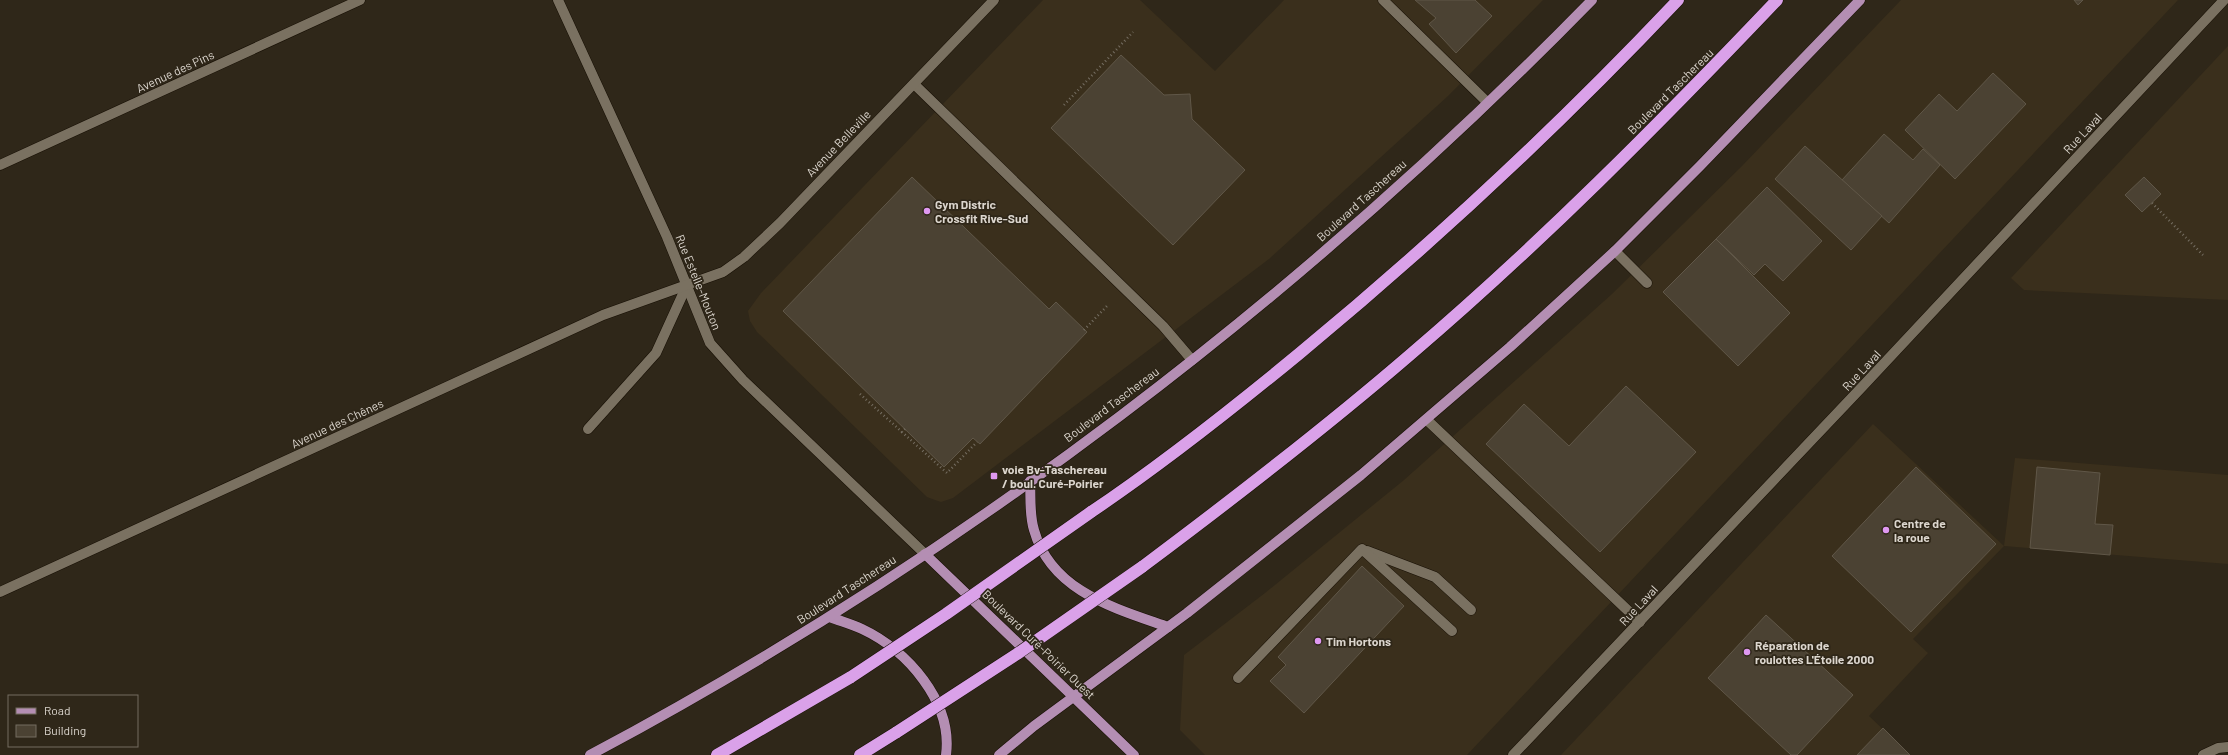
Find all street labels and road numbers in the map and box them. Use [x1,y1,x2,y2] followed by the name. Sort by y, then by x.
[1624,45,1716,137] street label: Boulevard Taschereau
[134,47,216,95] street label: Avenue des Pins
[803,107,873,179] street label: Avenue Belleville
[2060,110,2104,156] street label: Rue Laval
[1313,156,1409,244] street label: Boulevard Taschereau
[673,232,725,332] street label: Rue Estelle-Mouton
[1839,347,1883,393] street label: Rue Laval
[1061,364,1161,444] street label: Boulevard Taschereau
[289,395,386,450] street label: Avenue des Chênes
[794,552,898,626] street label: Boulevard Taschereau
[1616,582,1660,628] street label: Rue Laval
[980,587,1098,701] street label: Boulevard Curé-Poirier Ouest

